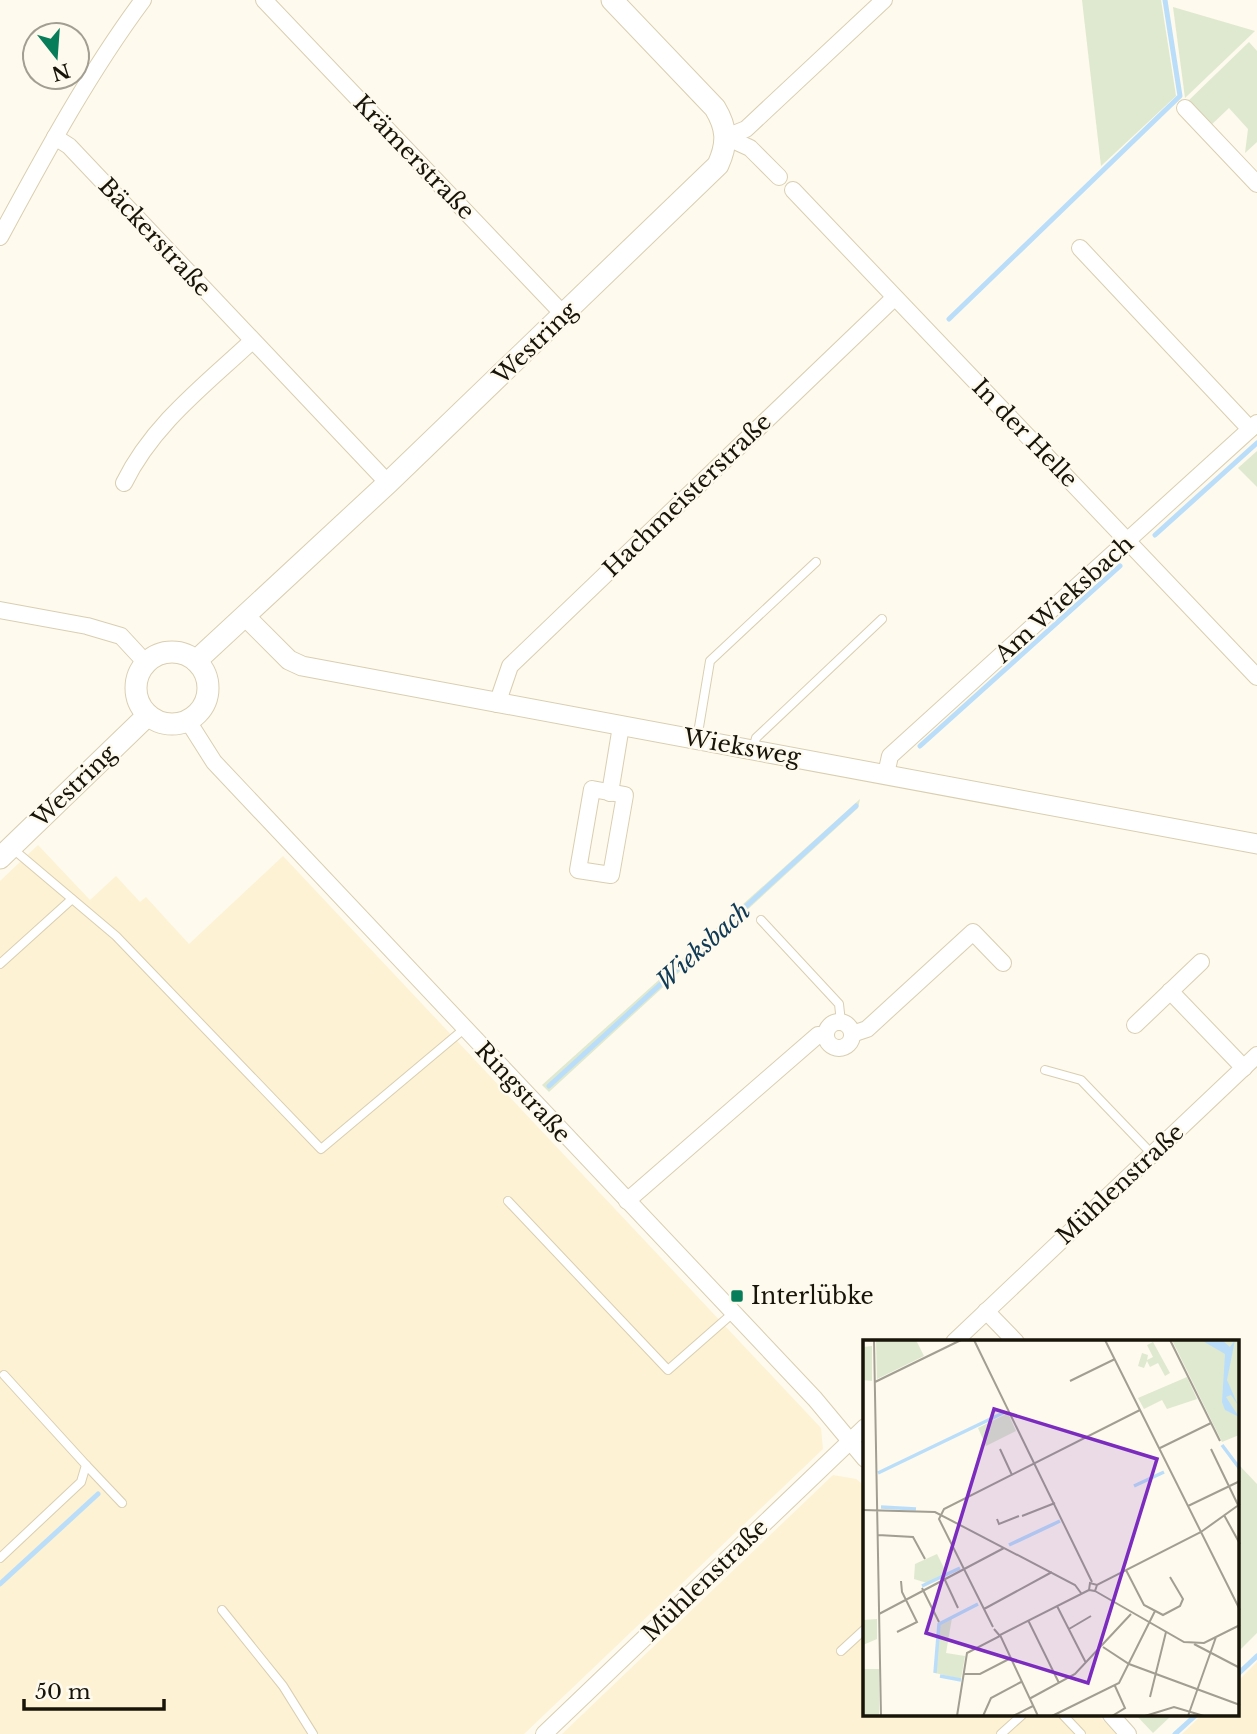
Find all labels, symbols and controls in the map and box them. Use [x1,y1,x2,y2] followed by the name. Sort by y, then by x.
[21,21,91,91] north arrow
[49,58,73,85] text: N
[348,89,480,225] street label: Krämerstraße
[93,172,217,302] street label: Bäckerstraße
[486,296,583,391] street label: Westring
[966,373,1084,493] street label: In der Helle
[597,408,777,582] street label: Hachmeisterstraße
[988,529,1139,669] street label: Am Wieksbach
[680,723,803,771] street label: Wieksweg
[25,739,122,834] street label: Westring
[650,896,756,996] water label: Wieksbach
[469,1036,577,1148] street label: Ringstraße
[1050,1118,1190,1250] street label: Mühlenstraße
[751,1282,874,1310] place label: Interlübke
[729,1288,745,1304] marker: Interlübke
[863,1340,1240,1716] inset map
[636,1513,774,1647] street label: Mühlenstraße
[24,1668,164,1712] scale bar
[35,1679,91,1705] text: 50 m

